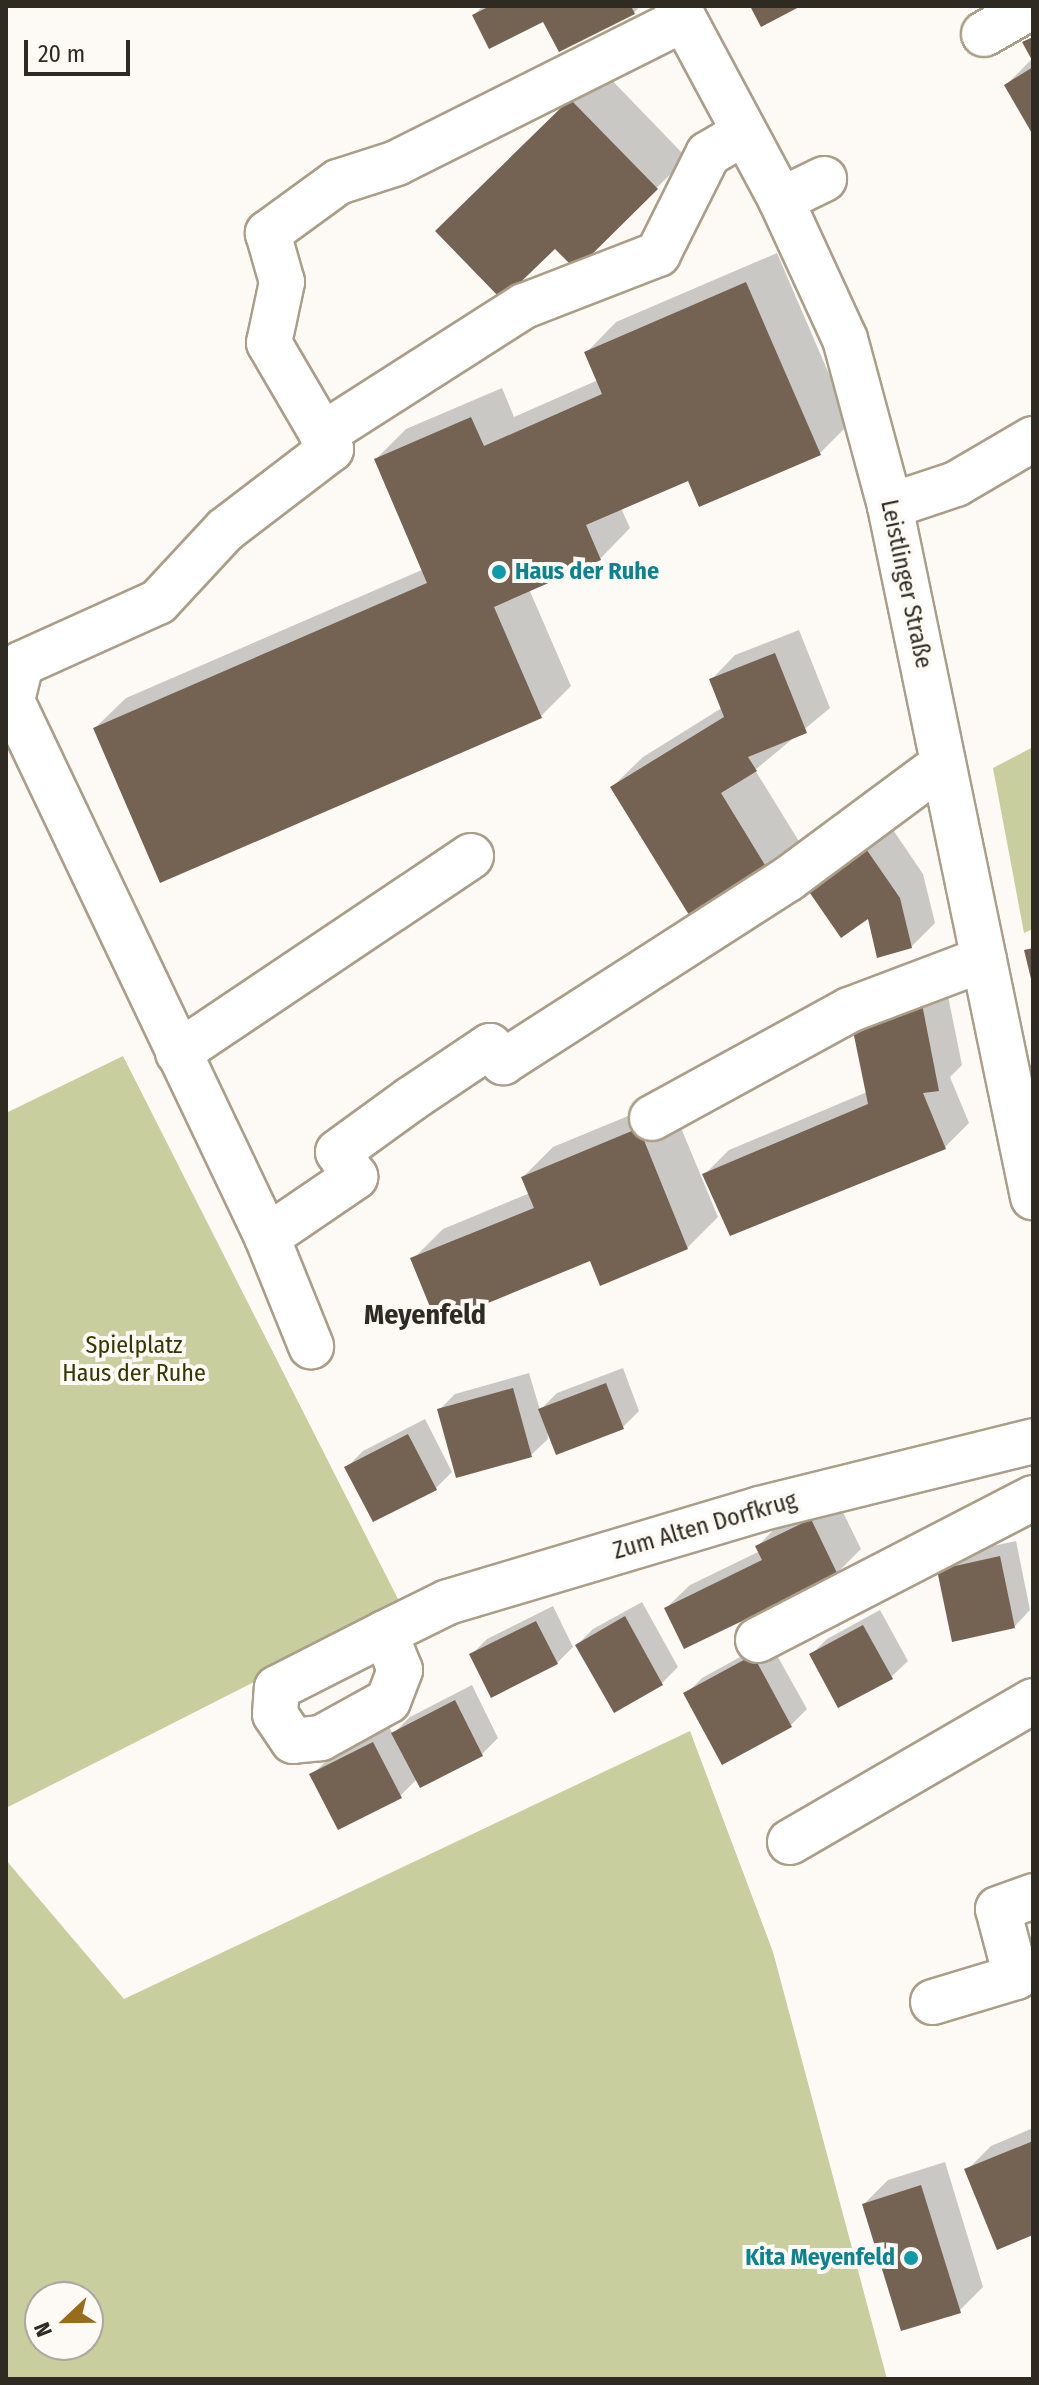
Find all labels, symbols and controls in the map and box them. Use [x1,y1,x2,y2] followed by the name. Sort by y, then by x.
[28,24,134,74] scale bar
[38,40,85,68] text: 20 m
[874,497,938,671] street label: Leistlinger Straße
[515,558,659,586] place label: Haus der Ruhe
[490,563,508,581] marker: Haus der Ruhe
[364,1298,486,1332] district label: Meyenfeld
[62,1332,206,1388] park label: Spielplatz Haus der Ruhe
[610,1486,800,1566] street label: Zum Alten Dorfkrug
[745,2244,895,2272] place label: Kita Meyenfeld
[902,2249,920,2267] marker: Kita Meyenfeld
[24,2281,104,2361] north arrow
[28,2318,58,2341] text: N

